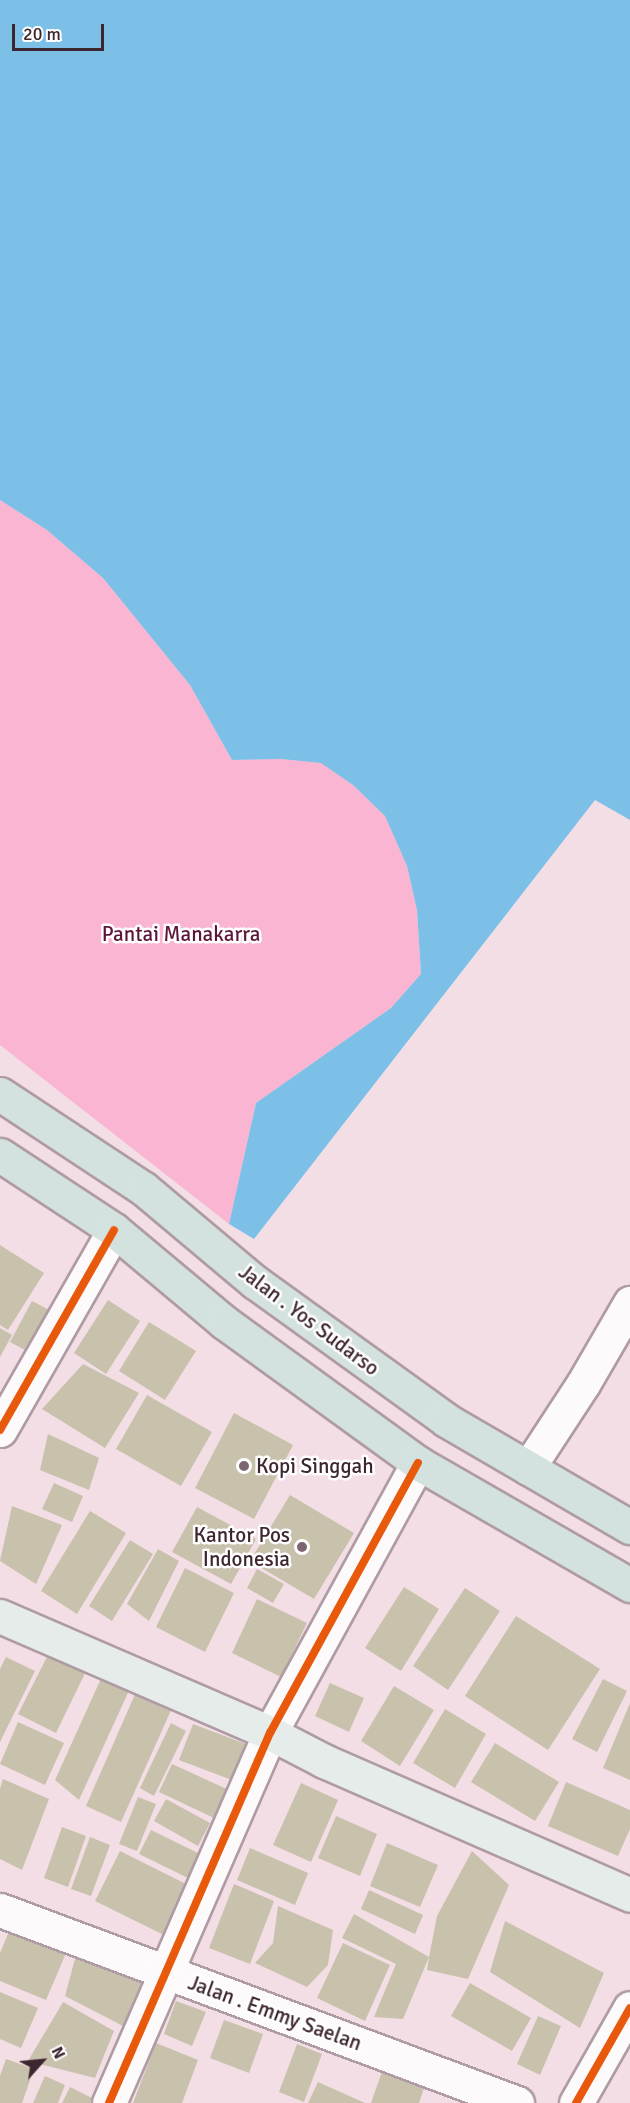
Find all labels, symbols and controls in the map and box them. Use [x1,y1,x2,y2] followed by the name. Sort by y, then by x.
[15,12,106,50] scale bar
[23,23,61,45] text: 20 m
[102,921,260,947] park label: Pantai Manakarra
[234,1259,384,1381] street label: Jalan . Yos Sudarso
[256,1453,374,1479] place label: Kopi Singgah
[237,1459,251,1473] marker: Kopi Singgah
[194,1522,290,1572] place label: Kantor Pos Indonesia
[295,1540,309,1554] marker: Kantor Pos Indonesia
[185,1970,365,2056] street label: Jalan . Emmy Saelan
[12,2031,72,2091] north arrow
[47,2043,69,2062] text: N

